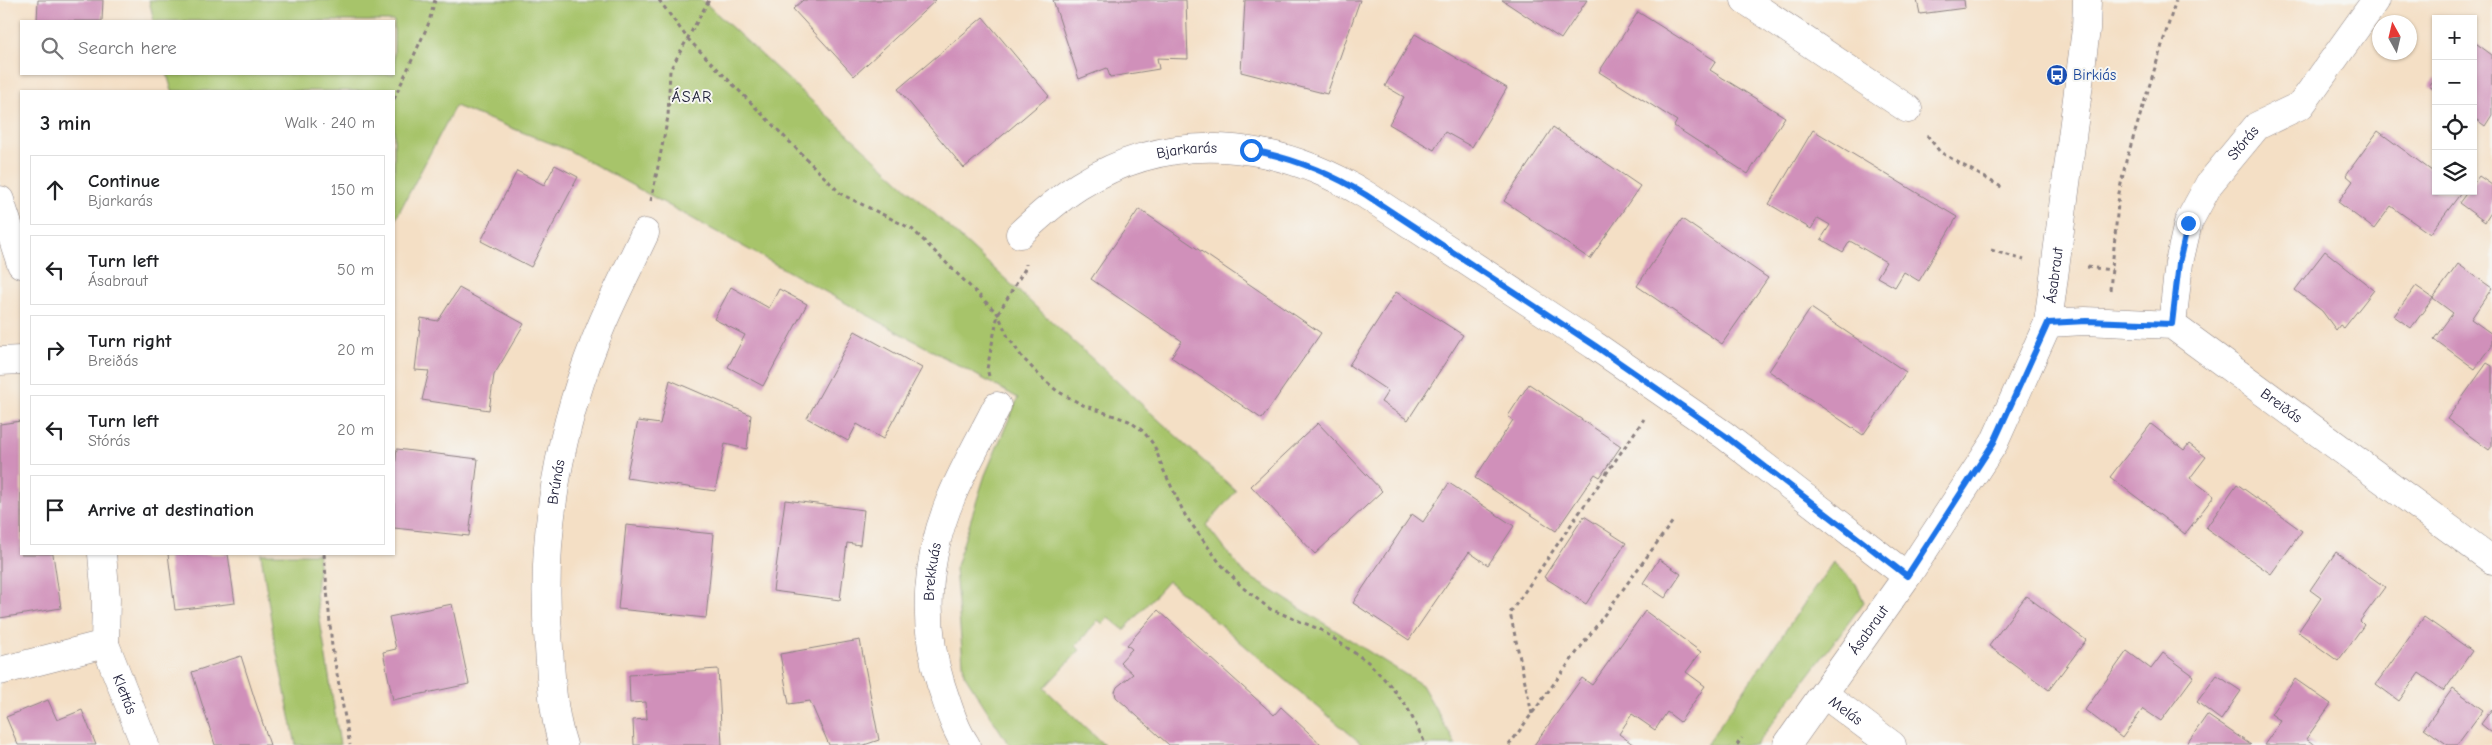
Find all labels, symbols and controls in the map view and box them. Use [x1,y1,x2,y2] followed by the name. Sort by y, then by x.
[2372,15,2417,60] north arrow
[2432,15,2477,195] map controls
[2432,15,2477,60] button: +
[20,20,395,75] search box
[38,34,66,62] icon: search
[78,37,177,59] text: Search here
[2432,60,2477,105] button: −
[2045,63,2069,87] bus stop icon: Birkiás
[2073,66,2116,84] place label: Birkiás
[672,87,712,106] district label: ÁSAR
[2432,105,2477,150] button: locate
[40,111,91,135] text: 3 min
[285,114,375,132] text: Walk · 240 m
[2223,122,2263,164] street label: Stórás
[1155,139,1217,162] street label: Bjarkarás
[1240,139,1263,162] route start
[2432,150,2477,195] button: layers
[88,170,160,192] text: Continue
[41,176,69,204] icon: ahead
[331,181,374,199] text: 150 m
[88,192,153,210] text: Bjarkarás
[2177,212,2200,235] route end
[2041,246,2067,304] street label: Ásabraut
[88,250,159,272] text: Turn left
[41,256,69,284] icon: left
[337,261,374,279] text: 50 m
[88,272,148,290] text: Ásabraut
[88,330,172,352] text: Turn right
[41,336,69,364] icon: right
[337,341,374,359] text: 20 m
[88,352,138,370] text: Breiðás
[2257,384,2306,427] street label: Breiðás
[88,410,159,432] text: Turn left
[41,416,69,444] icon: left
[337,421,374,439] text: 20 m
[88,432,130,450] text: Stórás
[543,458,569,505] street label: Brúnás
[41,496,69,524] icon: arrive
[88,499,254,521] text: Arrive at destination
[920,541,945,601] street label: Brekkuás
[1844,601,1893,658] street label: Ásabraut
[109,672,141,717] street label: Klettás
[1825,692,1866,729] street label: Melás

